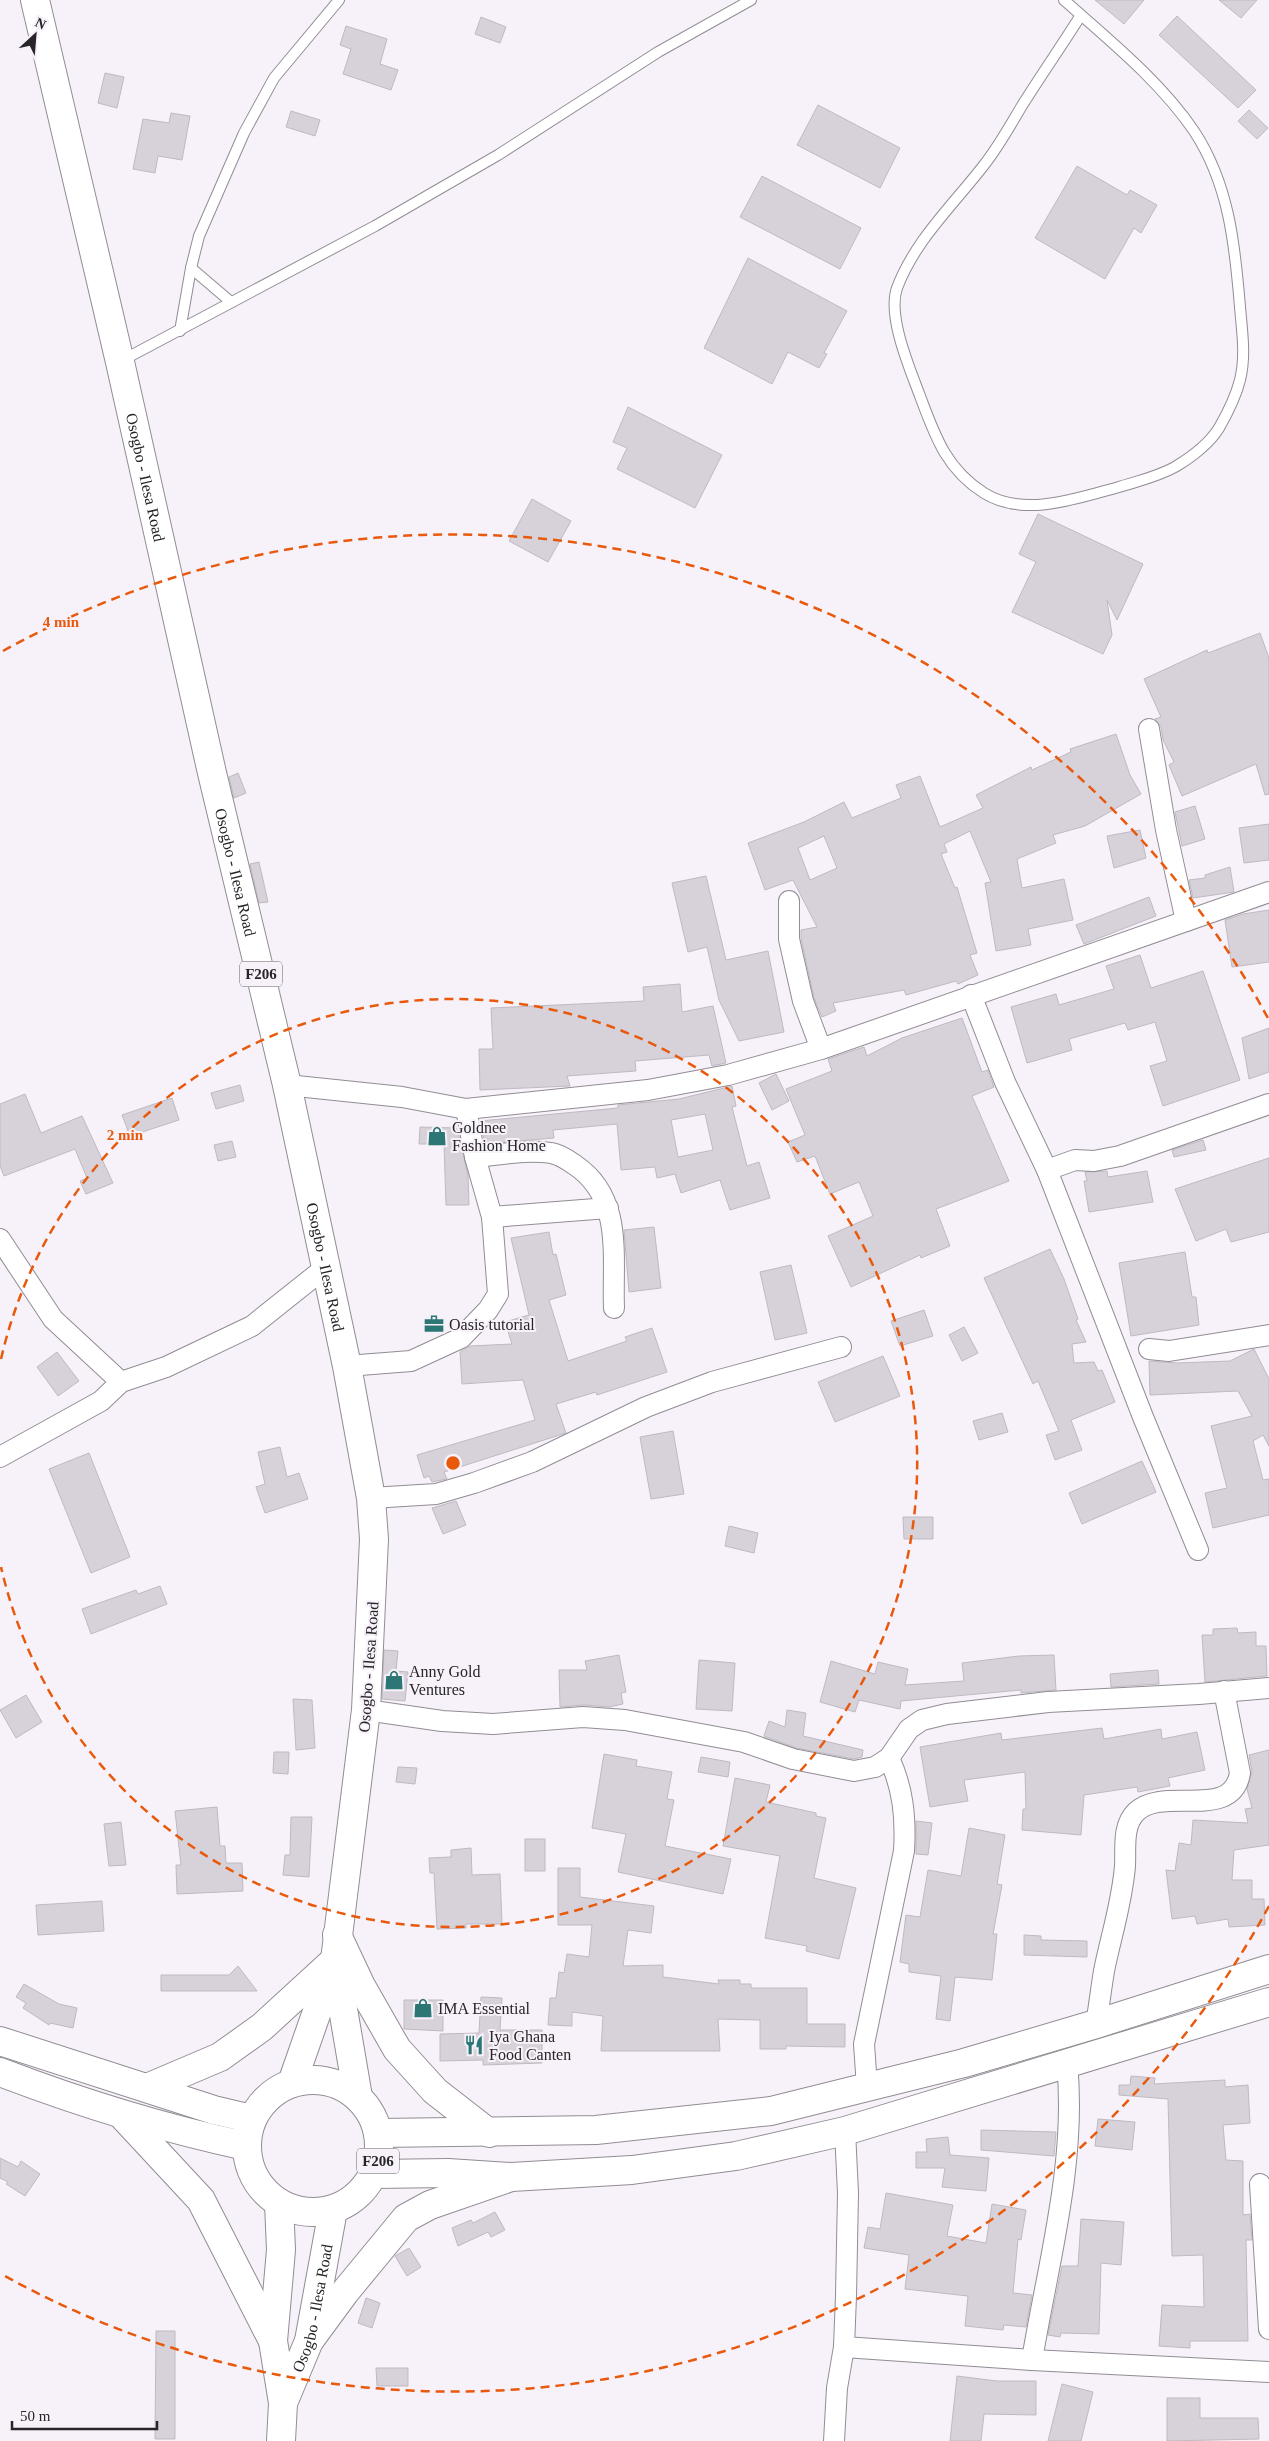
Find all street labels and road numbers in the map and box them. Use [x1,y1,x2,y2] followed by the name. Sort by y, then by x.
[123,412,168,543] street label: Osogbo - Ilesa Road
[212,807,259,938] street label: Osogbo - Ilesa Road
[240,962,282,986] road number: F206
[303,1201,347,1333] street label: Osogbo - Ilesa Road
[355,1601,383,1733] street label: Osogbo - Ilesa Road
[357,2148,399,2174] road number: F206
[289,2243,336,2375] street label: Osogbo - Ilesa Road

